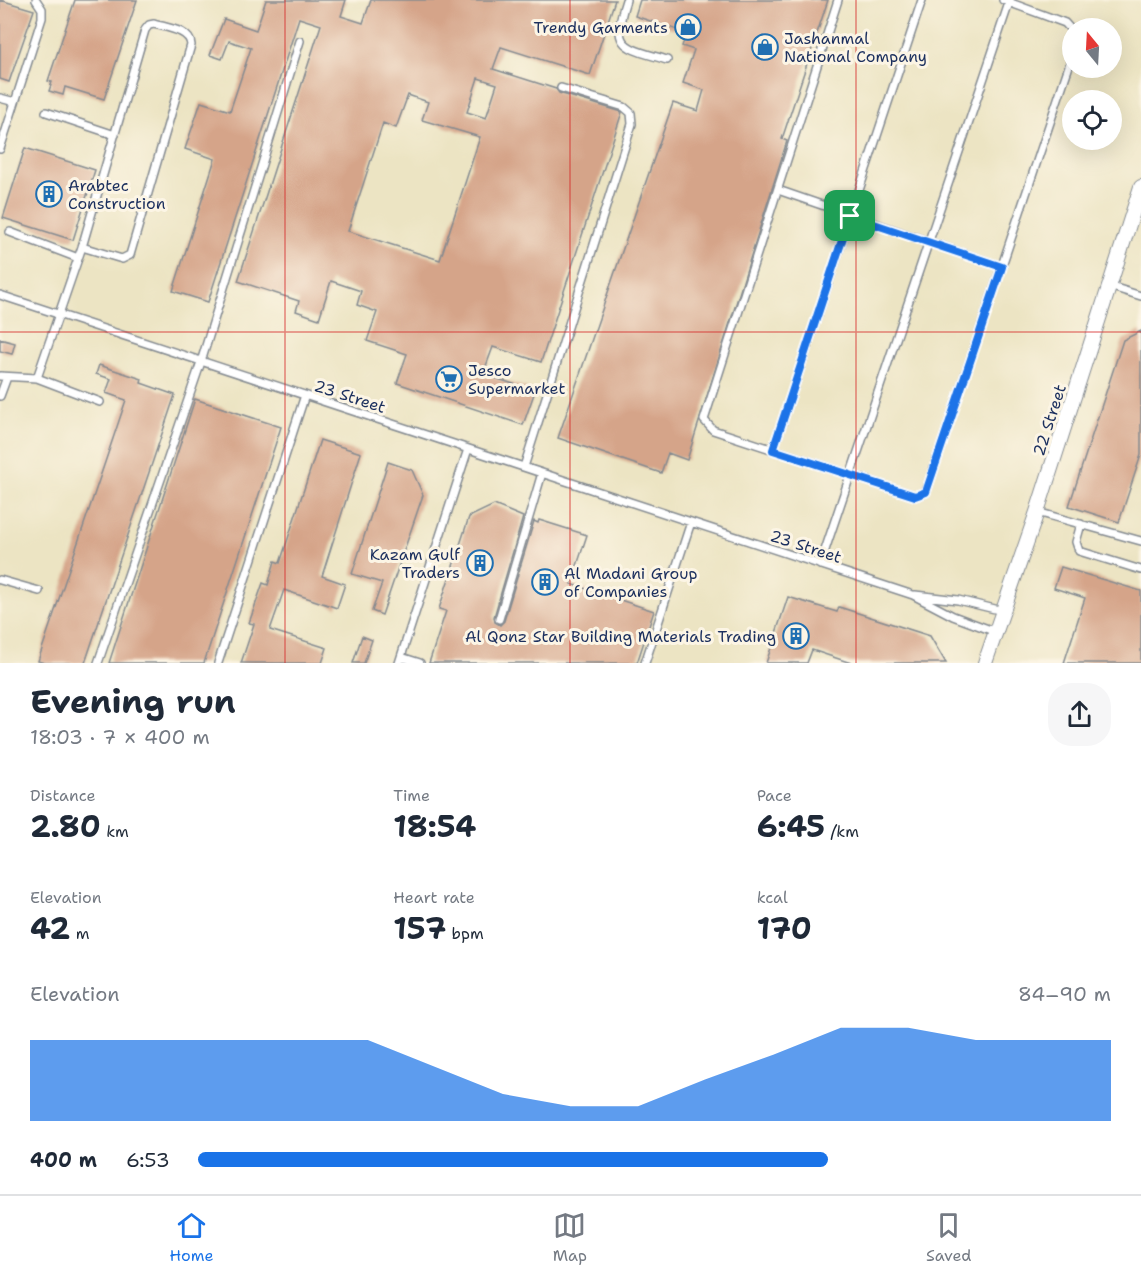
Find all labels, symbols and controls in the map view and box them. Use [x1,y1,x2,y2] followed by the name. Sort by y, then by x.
[673,12,703,42] shop icon: Trendy Garments
[534,17,668,38] place label: Trendy Garments
[1062,18,1122,78] north arrow
[1062,18,1122,150] map controls
[784,28,927,67] place label: Jashanmal National Company
[750,32,780,62] shop icon: Jashanmal National Company
[1062,90,1122,150] button: locate
[68,175,166,214] place label: Arabtec Construction
[34,179,64,209] building icon: Arabtec Construction
[824,190,875,241] pin
[833,199,866,232] icon: arrive
[468,360,565,399] place label: Jesco Supermarket
[434,364,464,394] supermarket icon: Jesco Supermarket
[311,375,388,418] street label: 23 Street
[1028,382,1071,459] street label: 22 Street
[767,525,844,568] street label: 23 Street
[370,544,461,583] place label: Kazam Gulf Traders
[465,548,495,578] building icon: Kazam Gulf Traders
[564,563,698,602] place label: Al Madani Group of Companies
[530,567,560,597] building icon: Al Madani Group of Companies
[781,621,811,651] building icon: Al Qonz Star Building Materials Trading
[465,626,776,647] place label: Al Qonz Star Building Materials Trading
[30,679,236,724] text: Evening run
[1048,683,1111,746] button: share
[30,724,210,750] text: 18:03 · 7 × 400 m
[30,785,96,806] text: Distance
[393,785,430,806] text: Time
[757,785,792,806] text: Pace
[30,806,101,847] text: 2.80
[393,806,476,847] text: 18:54
[757,806,825,847] text: 6:45
[101,821,129,842] text: km
[825,821,859,842] text: /km
[30,887,102,908] text: Elevation
[393,887,475,908] text: Heart rate
[757,887,788,908] text: kcal
[30,908,70,949] text: 42
[393,908,446,949] text: 157
[757,908,812,949] text: 170
[70,923,90,944] text: m
[446,923,484,944] text: bpm
[30,981,120,1007] text: Elevation
[1018,981,1111,1007] text: 84–90 m
[30,1147,97,1173] text: 400 m
[126,1147,170,1173] text: 6:53
[170,1209,214,1266] tab: Home
[553,1209,587,1266] tab: Map
[926,1209,971,1266] tab: Saved

